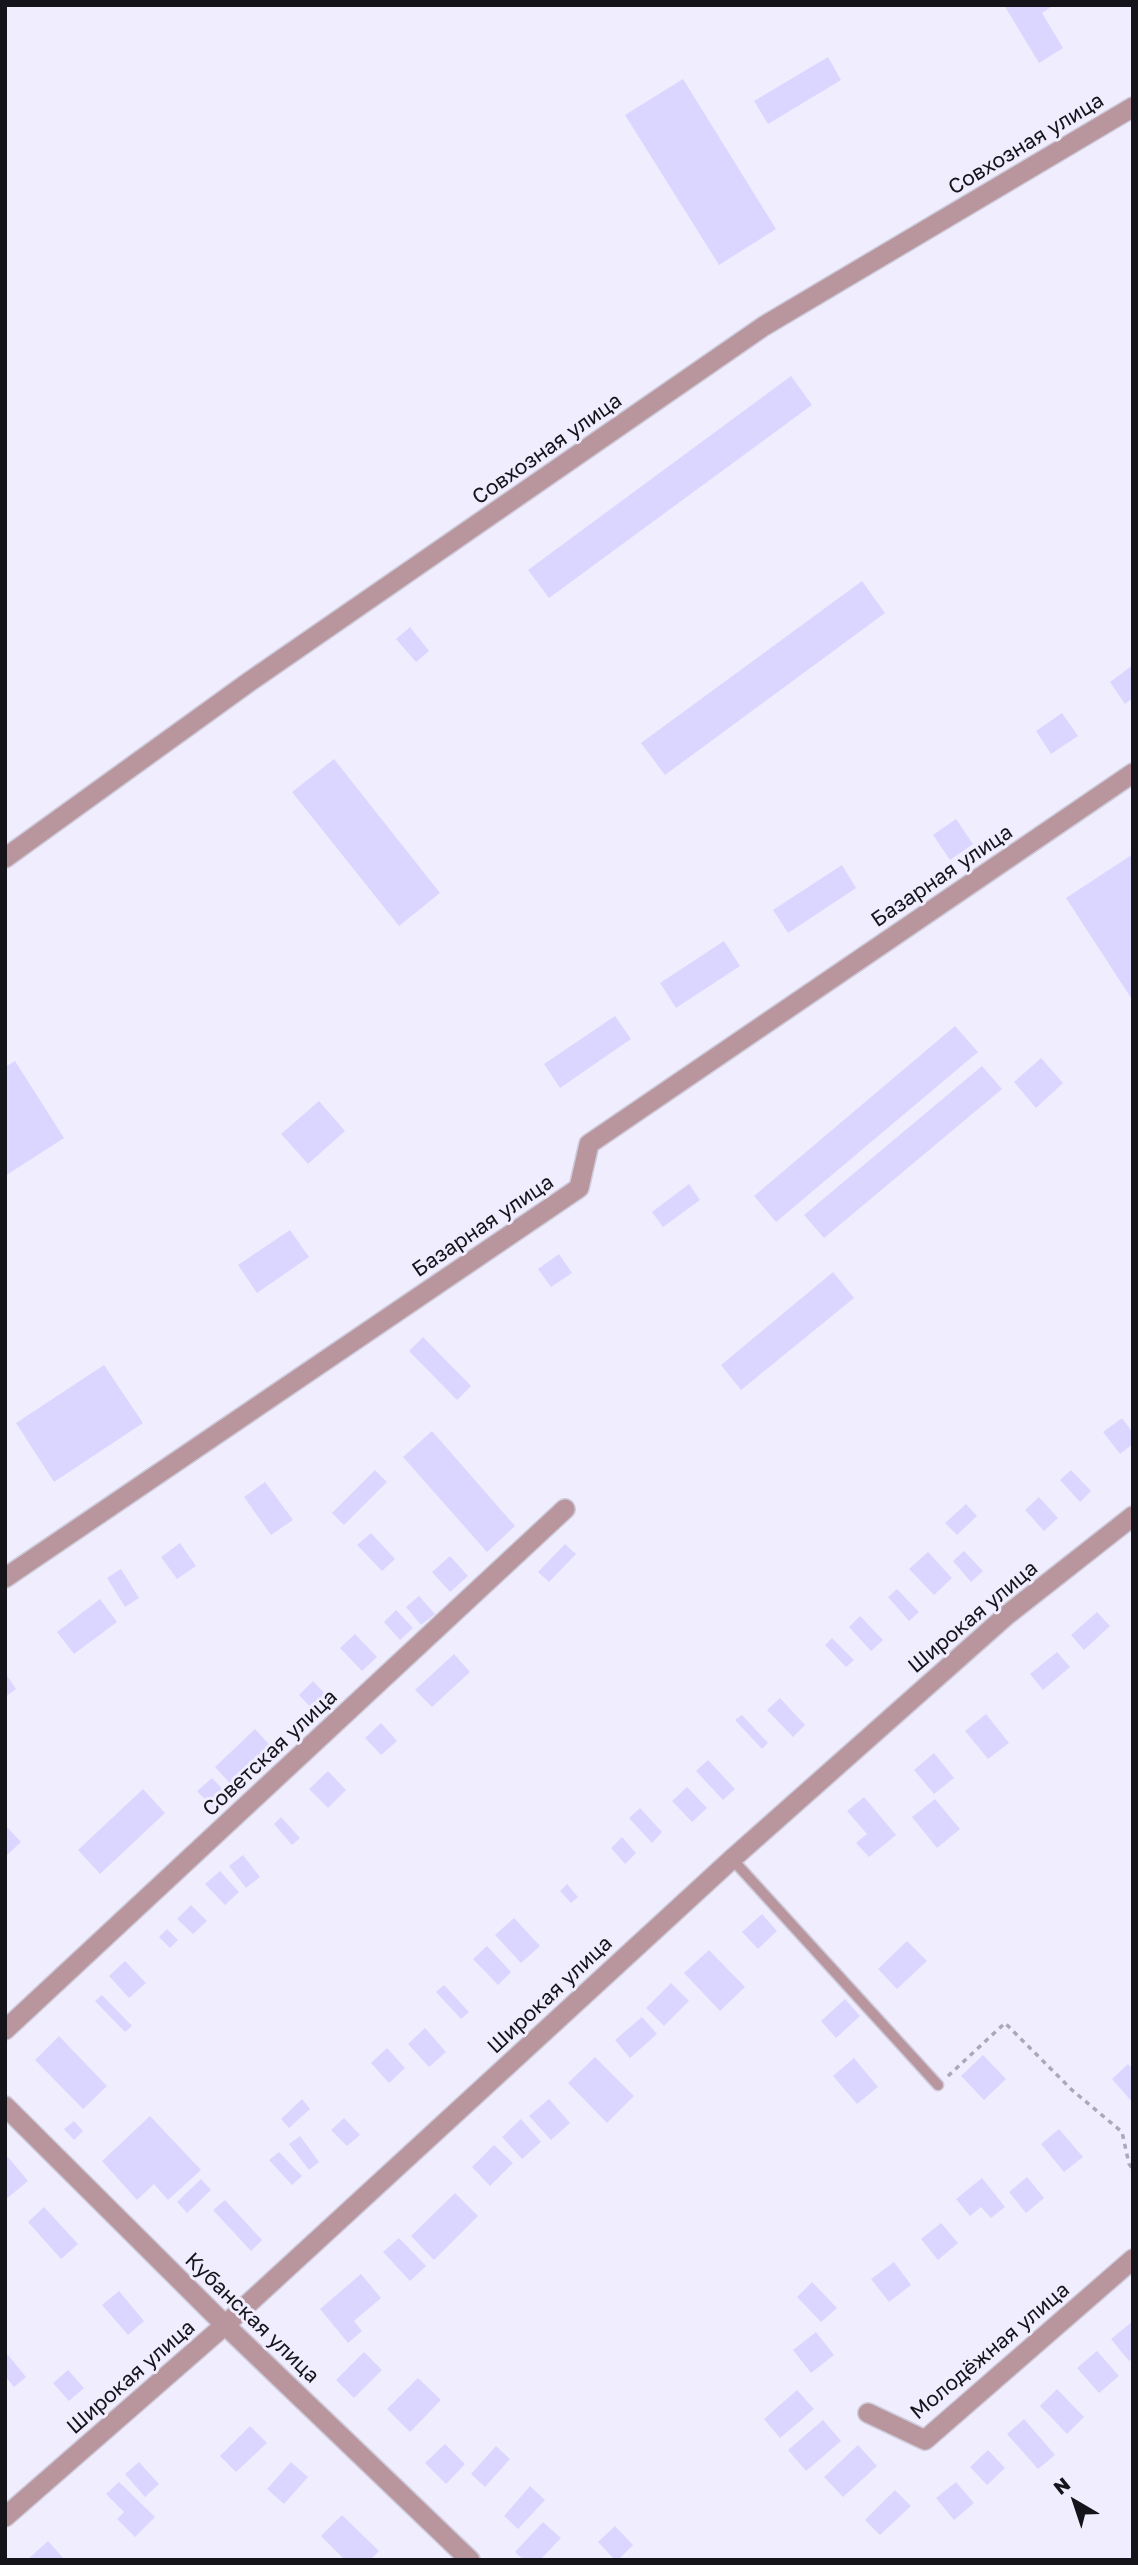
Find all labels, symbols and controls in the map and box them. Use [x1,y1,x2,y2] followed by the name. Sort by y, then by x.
[944,88,1108,200] street label: Совхозная улица
[467,388,627,510] street label: Совхозная улица
[867,819,1017,933] street label: Базарная улица
[408,1169,558,1283] street label: Базарная улица
[903,1556,1043,1678] street label: Широкая улица
[198,1684,342,1822] street label: Советская улица
[482,1931,618,2059] street label: Широкая улица
[180,2248,324,2388] street label: Кубанская улица
[905,2277,1075,2425] street label: Молодёжная улица
[62,2315,200,2439] street label: Широкая улица
[1040,2467,1110,2537] north arrow
[1049,2472,1074,2499] text: N

